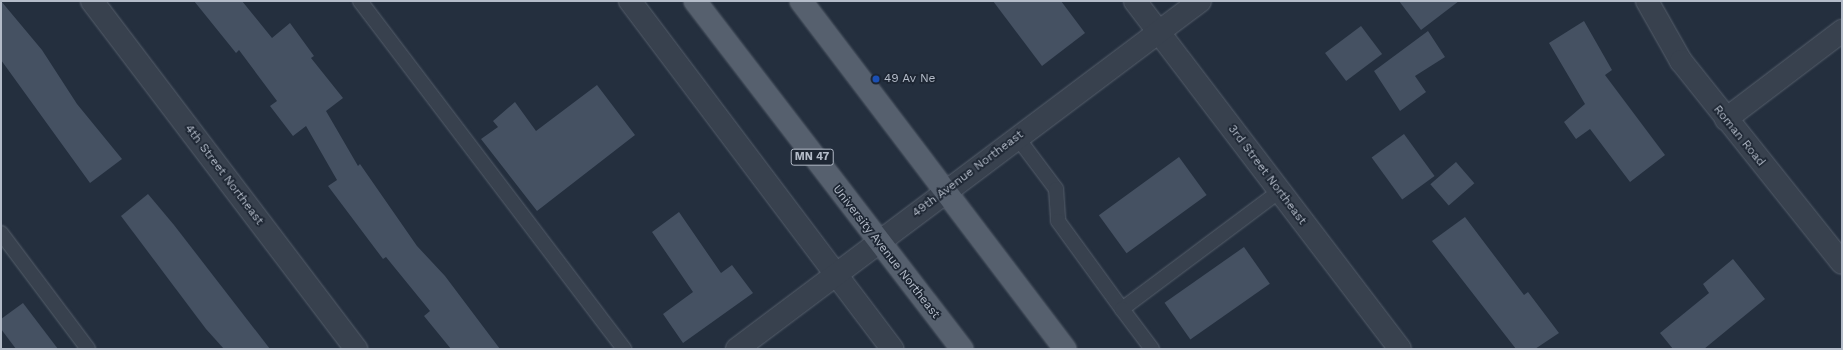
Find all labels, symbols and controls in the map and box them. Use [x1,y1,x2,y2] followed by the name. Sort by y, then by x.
[884,72,936,86] place label: 49 Av Ne
[871,74,881,84] marker: 49 Av Ne
[1710,103,1768,169] street label: Roman Road
[182,122,266,228] street label: 4th Street Northeast
[1225,122,1309,228] street label: 3rd Street Northeast
[909,127,1027,221] street label: 49th Avenue Northeast
[790,148,834,166] road number: MN 47
[829,182,943,322] street label: University Avenue Northeast

